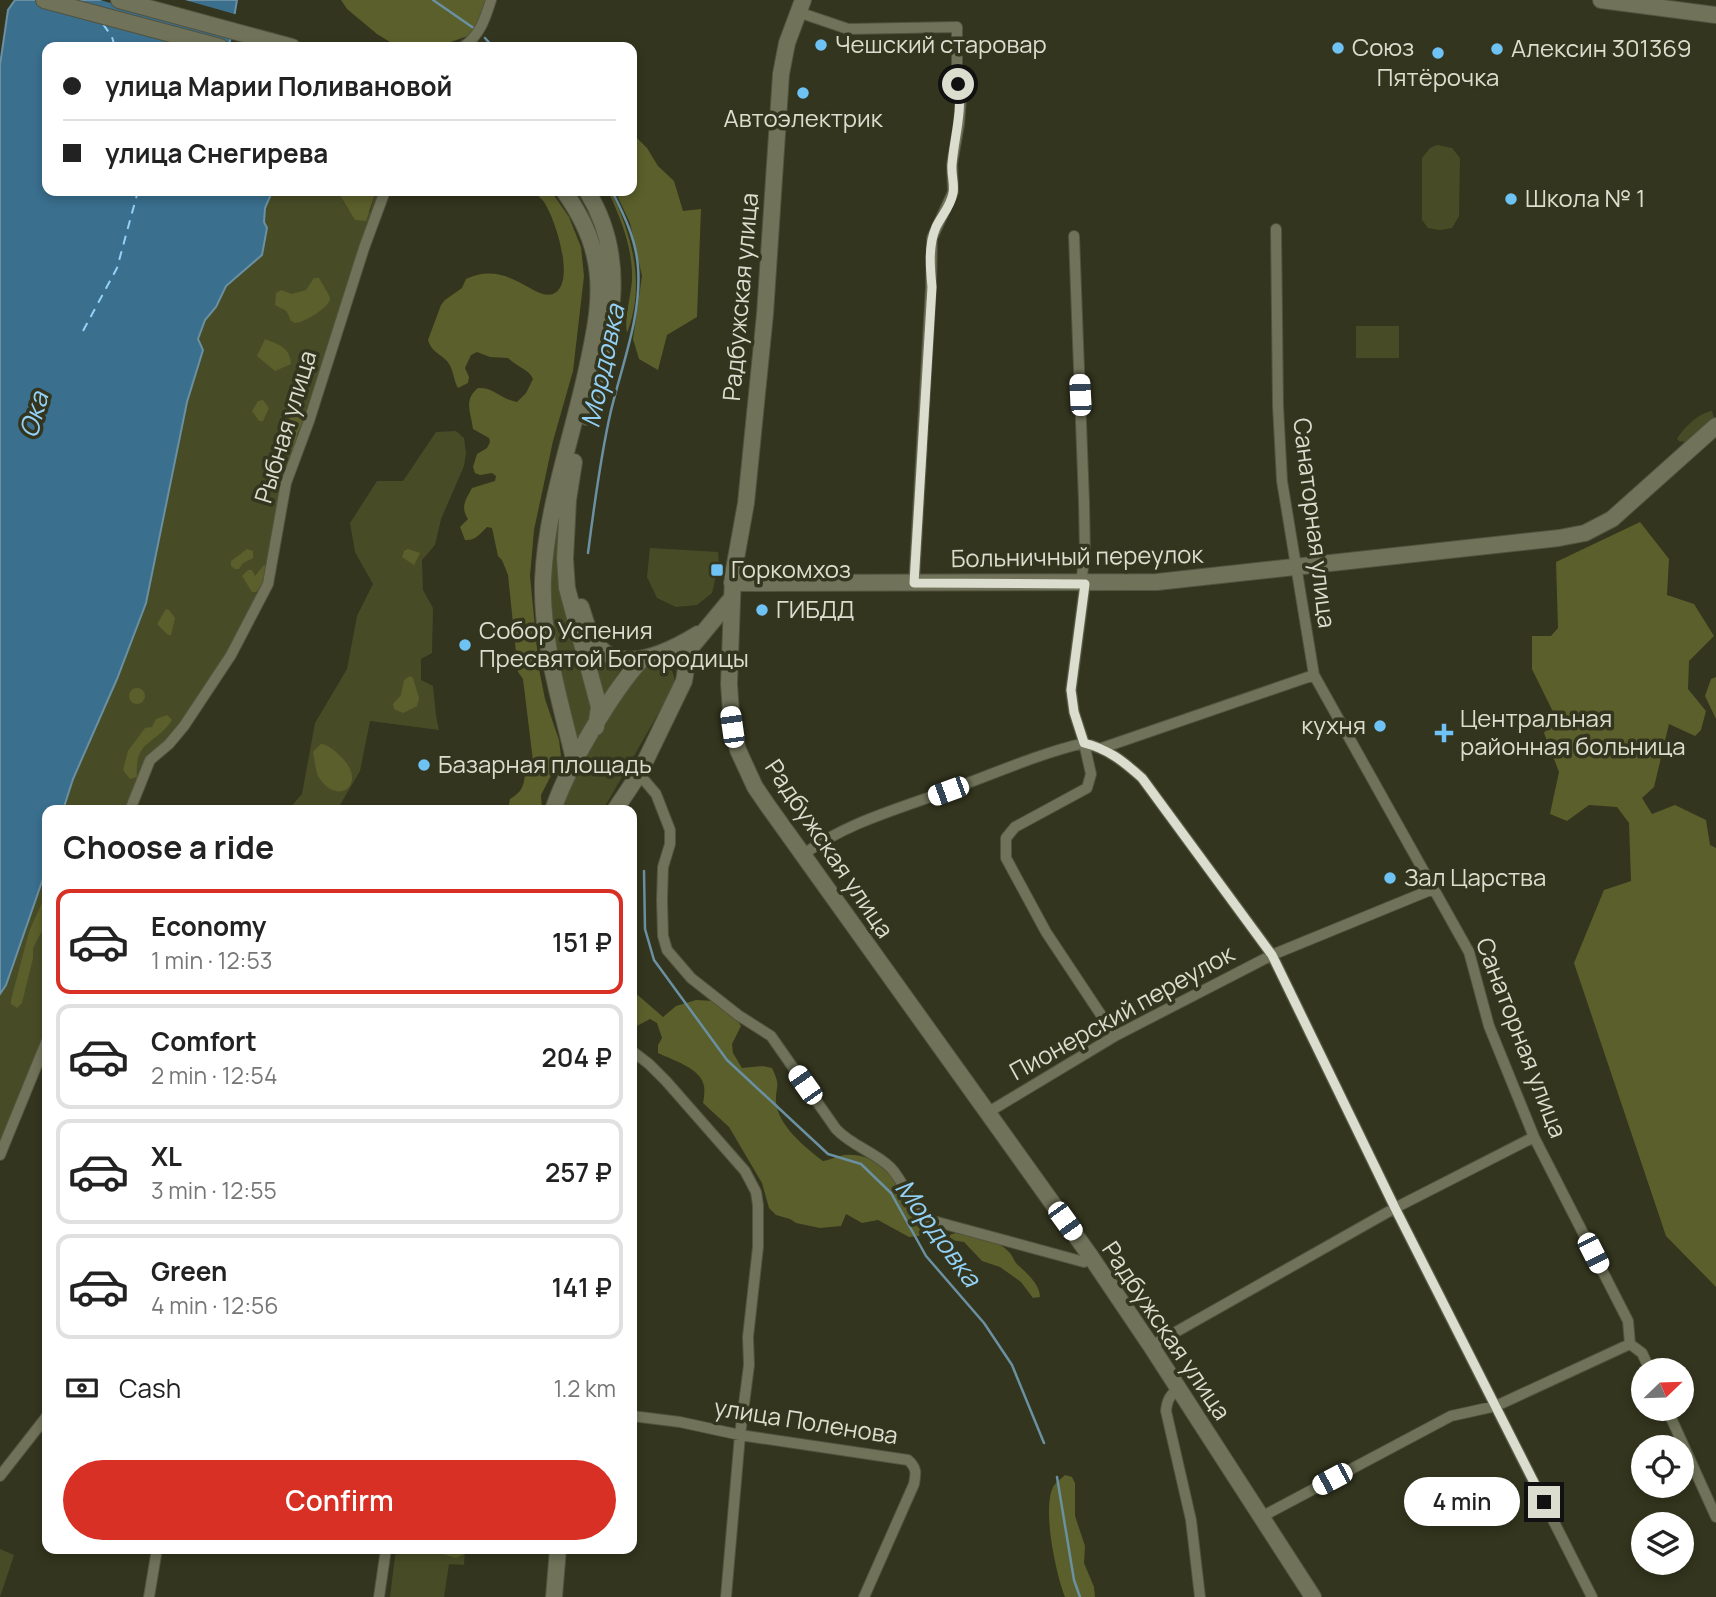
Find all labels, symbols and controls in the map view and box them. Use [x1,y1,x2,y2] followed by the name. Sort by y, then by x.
[835,27,1047,60] place label: Чешский старовар
[1352,30,1414,63] place label: Союз
[1511,31,1692,64] place label: Алексин 301369
[813,37,829,53] marker: Чешский старовар
[1330,40,1346,56] marker: Союз
[1489,41,1505,57] marker: Алексин 301369
[1430,45,1446,61] marker: Пятёрочка
[1377,60,1499,93] place label: Пятёрочка
[105,68,452,104] text: улица Марии Поливановой
[942,68,974,100] route start
[795,85,811,101] marker: Автоэлектрик
[723,101,884,134] place label: Автоэлектрик
[105,135,328,171] text: улица Снегирева
[1525,181,1645,214] place label: Школа № 1
[714,191,765,402] street label: Радбужская улица
[1503,191,1519,207] marker: Школа № 1
[571,299,633,431] water label: Мордовка
[246,346,323,507] street label: Рыбная улица
[1069,373,1092,417] car
[10,386,57,442] water label: Ока
[1286,416,1345,630] street label: Санаторная улица
[951,537,1205,574] street label: Больничный переулок
[731,552,851,585] place label: Горкомхоз
[709,562,725,578] marker: Горкомхоз
[776,592,855,625] place label: ГИБДД
[754,602,770,618] marker: ГИБДД
[479,613,749,674] place label: Собор Успения Пресвятой Богородицы
[457,637,473,653] marker: Собор Успения Пресвятой Богородицы
[1460,701,1686,762] place label: Центральная районная больница
[719,705,746,749] car
[1301,708,1366,741] place label: кухня
[1372,718,1388,734] marker: кухня
[1434,723,1454,743] marker: Центральная районная больница
[438,747,652,780] place label: Базарная площадь
[758,752,902,944] street label: Радбужская улица
[416,757,432,773] marker: Базарная площадь
[925,774,972,808] car
[63,825,274,869] text: Choose a ride
[1404,860,1546,893] place label: Зал Царства
[1382,870,1398,886] marker: Зал Царства
[151,908,266,944] text: Economy
[67,910,130,973] icon: car
[552,924,612,960] text: 151 ₽
[1469,933,1576,1142] street label: Санаторная улица
[1003,936,1240,1087] street label: Пионерский переулок
[151,944,272,976] text: 1 min · 12:53
[151,1023,257,1059] text: Comfort
[67,1025,130,1088] icon: car
[541,1039,612,1075] text: 204 ₽
[151,1059,277,1091] text: 2 min · 12:54
[785,1062,826,1108] car
[151,1138,182,1174] text: XL
[67,1140,130,1203] icon: car
[545,1154,612,1190] text: 257 ₽
[888,1171,991,1295] water label: Мордовка
[151,1174,277,1206] text: 3 min · 12:55
[1045,1198,1086,1244] car
[1575,1230,1612,1276] car
[1095,1234,1239,1426] street label: Радбужская улица
[151,1253,227,1289] text: Green
[67,1255,130,1318] icon: car
[551,1269,612,1305] text: 141 ₽
[151,1289,279,1321] text: 4 min · 12:56
[1631,1358,1694,1421] north arrow
[1631,1358,1694,1575] map controls
[63,1369,101,1407] icon: cash
[119,1370,181,1406] text: Cash
[553,1372,616,1404] text: 1.2 km
[712,1390,901,1451] street label: улица Поленова
[1631,1435,1694,1498] button: locate
[63,1460,616,1540] button: Confirm
[1309,1460,1356,1498] car
[1404,1478,1520,1526] callout: 4 min
[1433,1485,1491,1517] text: 4 min
[1528,1486,1560,1518] route end
[1631,1512,1694,1575] button: layers

